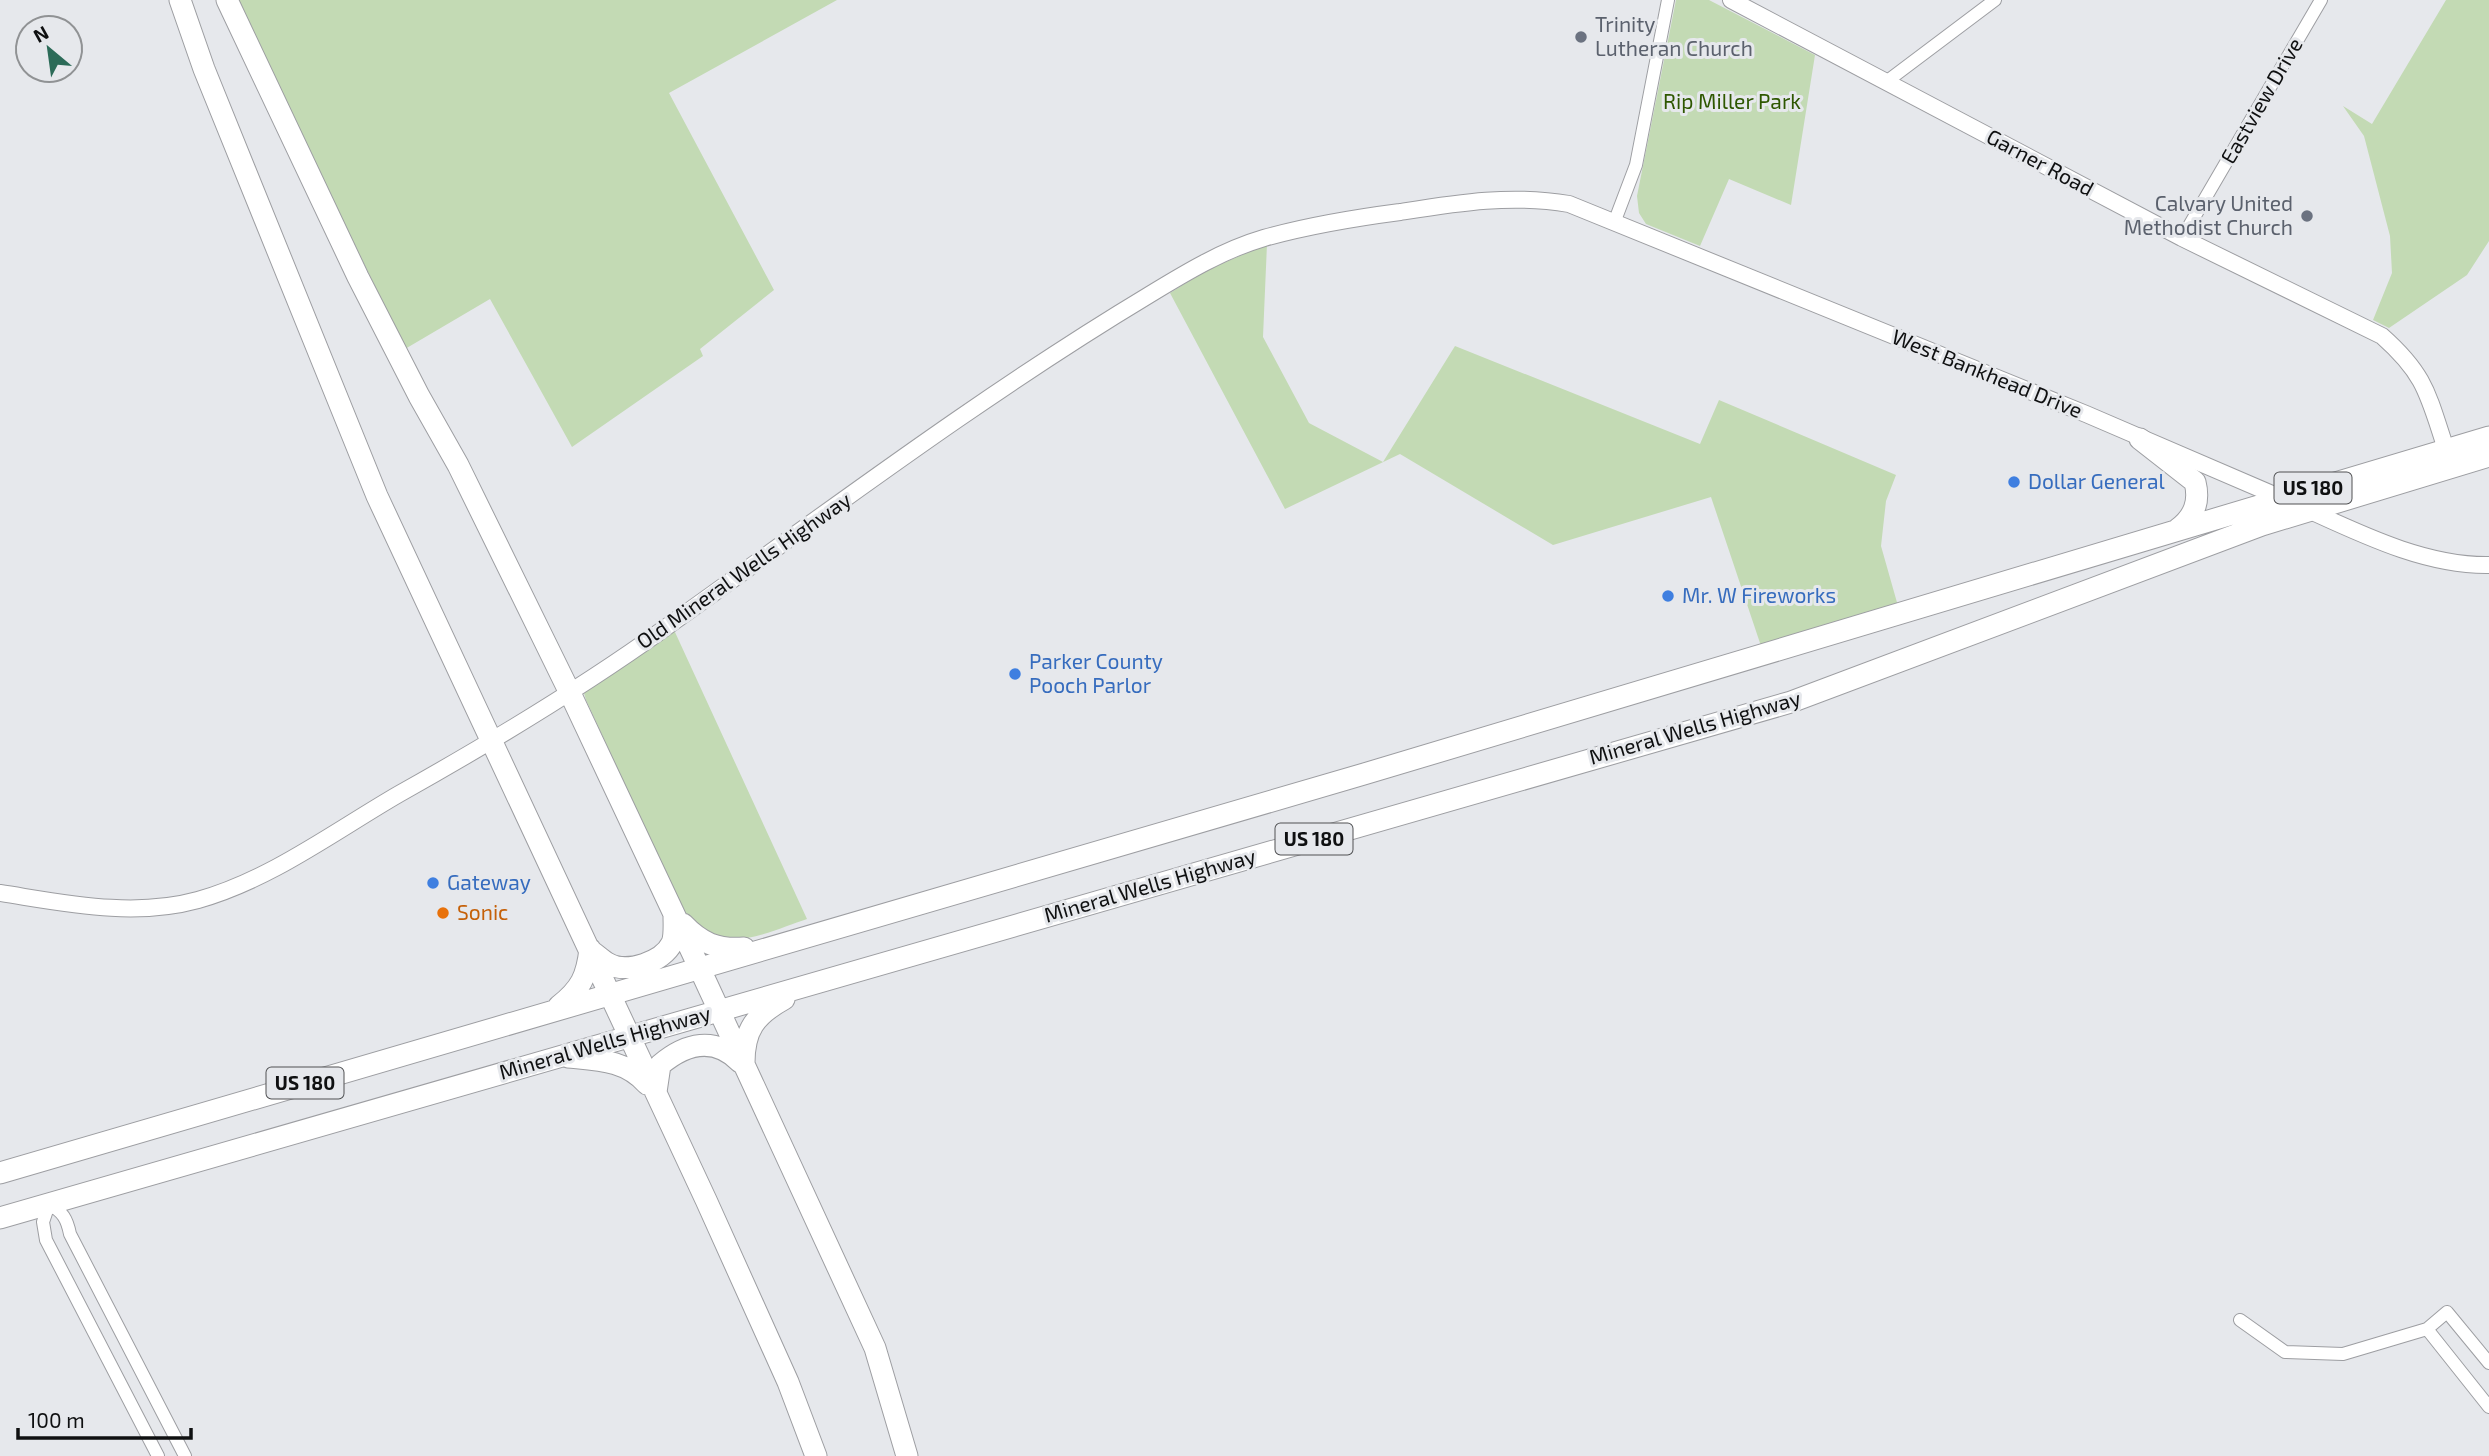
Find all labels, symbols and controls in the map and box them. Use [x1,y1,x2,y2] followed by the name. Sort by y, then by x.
[1595,11,1753,60] place label: Trinity Lutheran Church
[14,14,84,84] north arrow
[29,20,52,47] text: N
[1573,29,1589,45] marker: Trinity Lutheran Church
[2215,33,2307,168] street label: Eastview Drive
[1663,88,1801,113] park label: Rip Miller Park
[1983,123,2099,200] street label: Garner Road
[2124,190,2293,239] place label: Calvary United Methodist Church
[2299,208,2315,224] marker: Calvary United Methodist Church
[1889,323,2086,422] street label: West Bankhead Drive
[2028,468,2165,493] place label: Dollar General
[2274,472,2352,503] road number: US 180
[2006,474,2022,490] marker: Dollar General
[631,486,855,653] street label: Old Mineral Wells Highway
[1682,582,1836,607] place label: Mr. W Fireworks
[1660,588,1676,604] marker: Mr. W Fireworks
[1029,648,1163,697] place label: Parker County Pooch Parlor
[1007,666,1023,682] marker: Parker County Pooch Parlor
[1586,684,1803,769] street label: Mineral Wells Highway
[1276,824,1352,854] road number: US 180
[1041,842,1258,927] street label: Mineral Wells Highway
[447,869,531,894] place label: Gateway
[425,875,441,891] marker: Gateway
[457,899,508,924] place label: Sonic
[435,905,451,921] marker: Sonic
[496,999,713,1084] street label: Mineral Wells Highway
[266,1068,344,1098] road number: US 180
[18,1396,191,1440] scale bar
[28,1407,85,1432] text: 100 m

